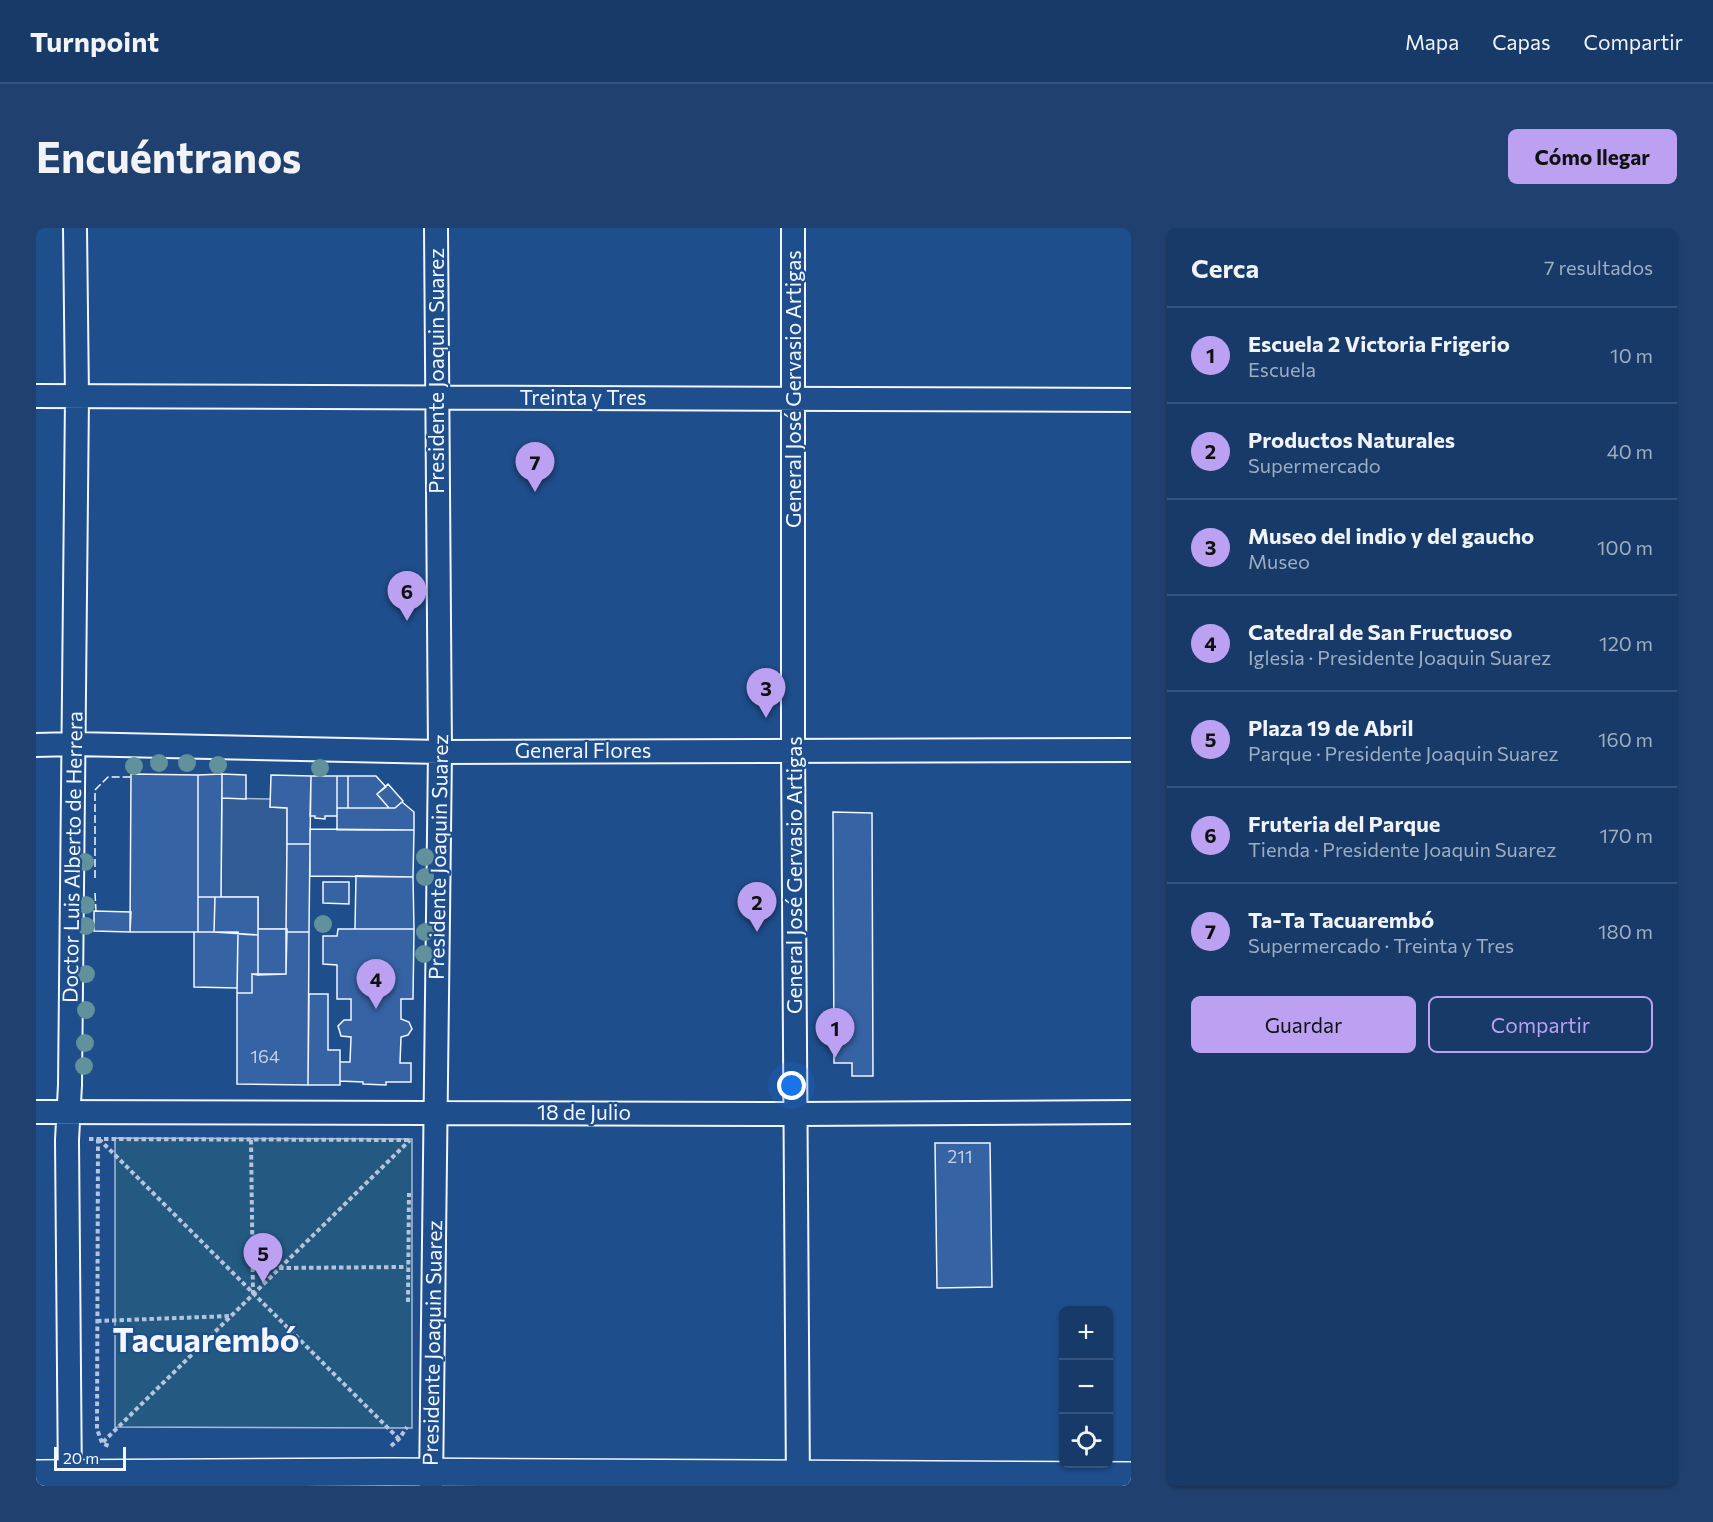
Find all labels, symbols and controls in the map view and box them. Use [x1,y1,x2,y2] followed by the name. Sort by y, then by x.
[30,24,159,58] text: Turnpoint
[1405,29,1459,54] text: Mapa
[1492,29,1551,54] text: Capas
[1584,29,1683,54] text: Compartir
[1508,129,1677,184] button: Cómo llegar
[36,130,301,182] text: Encuéntranos
[423,248,448,494] street label: Presidente Joaquin Suarez
[780,250,805,528] street label: General José Gervasio Artigas
[1191,252,1259,283] text: Cerca
[1544,255,1653,279] text: 7 resultados
[1248,330,1510,357] text: Escuela 2 Victoria Frigerio
[1206,343,1215,367] text: 1
[1610,343,1653,367] text: 10 m
[1248,357,1316,381] text: Escuela
[519,384,647,409] street label: Treinta y Tres
[1248,426,1455,453] text: Productos Naturales
[1205,439,1216,463] text: 2
[1607,439,1653,463] text: 40 m
[516,442,554,492] pin: 7
[1248,453,1381,477] text: Supermercado
[1248,522,1534,549] text: Museo del indio y del gaucho
[1205,535,1216,559] text: 3
[1597,535,1653,559] text: 100 m
[1248,549,1310,573] text: Museo
[388,572,427,621] pin: 6
[1248,618,1512,645] text: Catedral de San Fructuoso
[1204,631,1217,655] text: 4
[1599,631,1653,655] text: 120 m
[1248,645,1551,669] text: Iglesia · Presidente Joaquin Suarez
[746,668,786,718] pin: 3
[56,711,87,1003] street label: Doctor Luis Alberto de Herrera
[1248,714,1413,741] text: Plaza 19 de Abril
[1205,727,1216,751] text: 5
[1598,727,1653,751] text: 160 m
[423,734,452,980] street label: Presidente Joaquin Suarez
[781,736,806,1014] street label: General José Gervasio Artigas
[515,737,651,762] street label: General Flores
[1248,741,1558,765] text: Parque · Presidente Joaquin Suarez
[1248,810,1440,837] text: Fruteria del Parque
[1204,823,1217,847] text: 6
[1600,823,1653,847] text: 170 m
[1248,837,1556,861] text: Tienda · Presidente Joaquin Suarez
[738,882,776,932] pin: 2
[1248,906,1434,933] text: Ta-Ta Tacuarembó
[1205,919,1216,943] text: 7
[1598,919,1653,943] text: 180 m
[1248,933,1514,957] text: Supermercado · Treinta y Tres
[356,960,396,1009] pin: 4
[1191,996,1416,1053] button: Guardar
[1428,996,1653,1053] button: Compartir
[816,1008,854,1058] pin: 1
[250,1045,280,1067] house number: 164
[777,1071,806,1100] your location
[537,1099,631,1124] street label: 18 de Julio
[947,1145,973,1167] house number: 211
[417,1220,446,1466] street label: Presidente Joaquin Suarez
[244,1234,282,1283] pin: 5
[1059,1306,1113,1468] map controls
[1059,1306,1113,1360] button: +
[112,1318,300,1359] district label: Tacuarembó
[1059,1360,1113,1414] button: −
[1059,1414,1113,1468] button: locate
[54,1444,126,1472] scale bar
[63,1448,99,1467] text: 20 m

